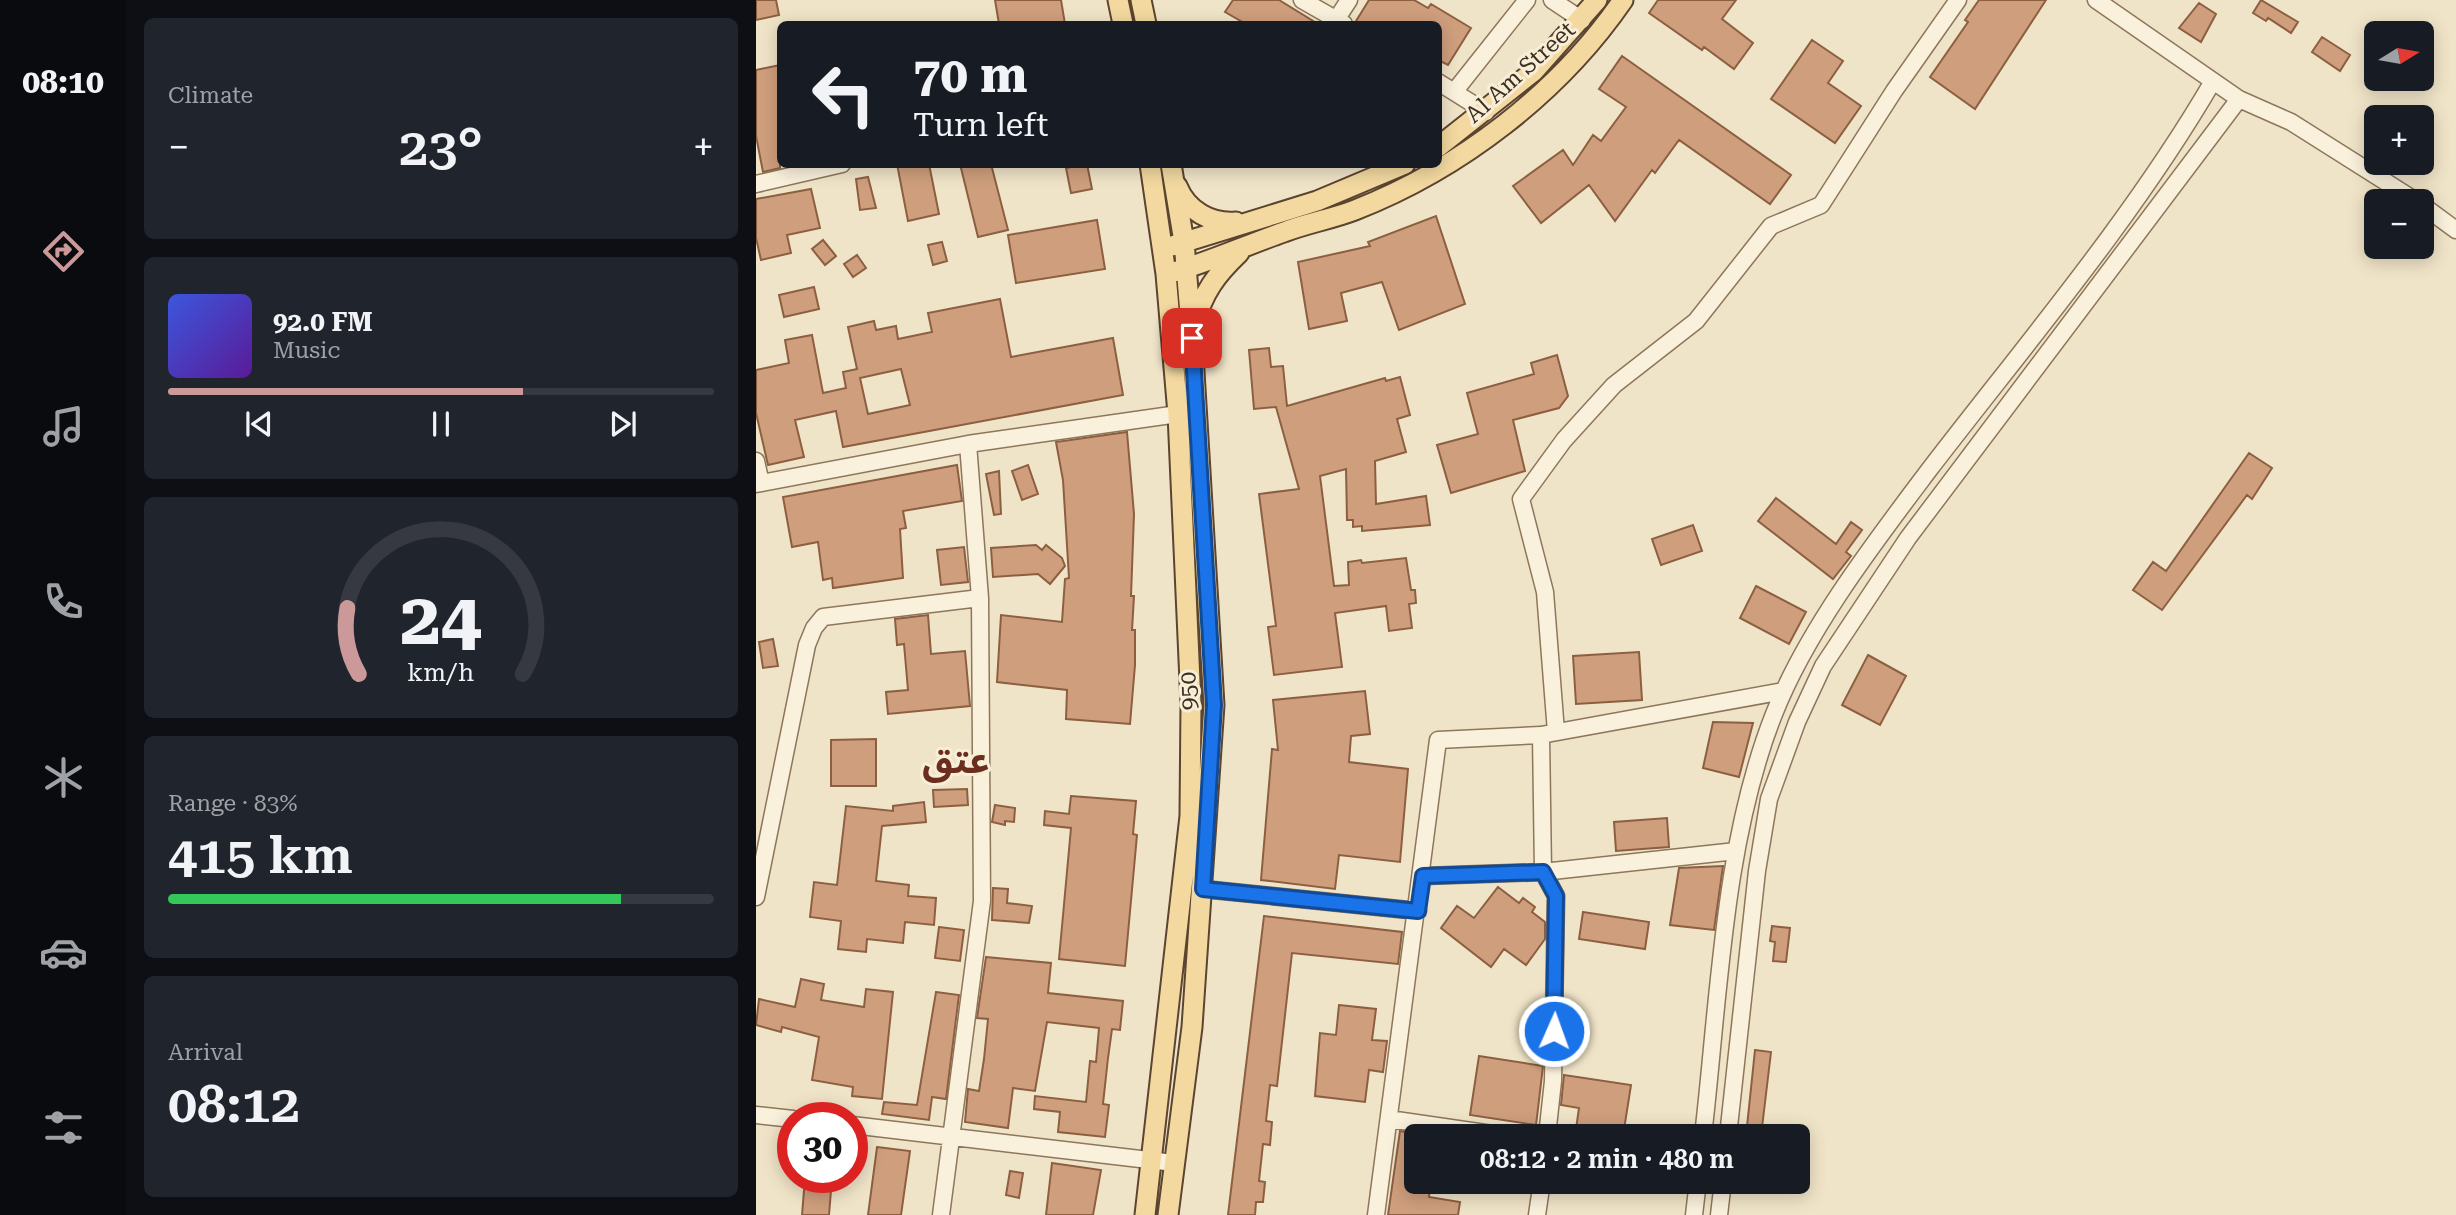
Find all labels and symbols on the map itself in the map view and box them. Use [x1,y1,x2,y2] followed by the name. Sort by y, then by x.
[1460,16,1581,129] street label: Al Am Street
[2364,21,2434,91] north arrow
[1162,308,1222,368] pin
[1174,671,1203,711] street label: 950
[922,739,990,783] district label: عتق
[1517,994,1591,1068] position arrow
[777,1102,868,1193] speed limit sign: 30

